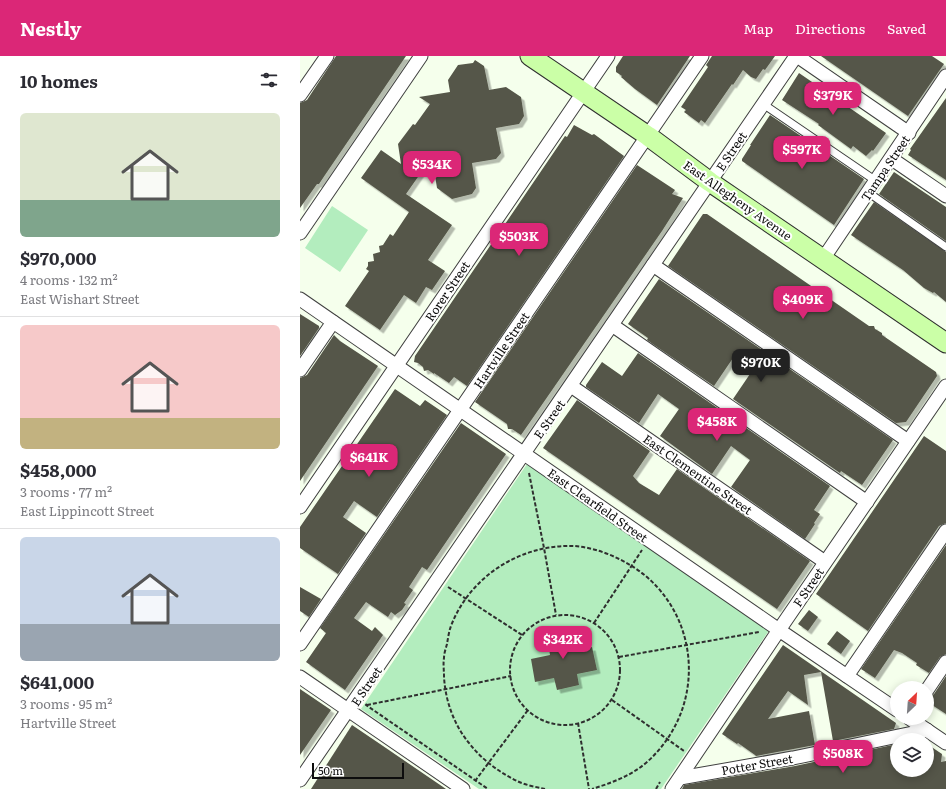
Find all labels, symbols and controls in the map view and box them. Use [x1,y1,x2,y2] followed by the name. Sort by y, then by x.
[20,14,81,42] text: Nestly
[743,18,773,38] text: Map
[795,18,865,38] text: Directions
[887,18,926,38] text: Saved
[20,68,98,93] text: 10 homes
[258,69,280,91] icon: filters
[805,82,861,116] pin: $379K
[813,85,853,104] text: $379K
[711,127,751,174] street label: E Street
[856,131,914,205] street label: Tampa Street
[774,136,830,170] pin: $597K
[114,139,186,211] icon: home
[782,139,822,158] text: $597K
[404,151,460,185] pin: $534K
[412,154,452,173] text: $534K
[680,156,796,244] street label: East Allegheny Avenue
[491,223,547,257] pin: $503K
[499,226,539,245] text: $503K
[20,245,96,270] text: $970,000
[420,257,474,325] street label: Rorer Street
[20,270,118,289] text: 4 rooms · 132 m²
[775,286,831,320] pin: $409K
[20,289,140,308] text: East Wishart Street
[782,289,824,308] text: $409K
[469,308,533,392] street label: Hartville Street
[733,349,789,383] pin: $970K
[114,351,186,423] icon: home
[741,352,781,371] text: $970K
[529,396,569,442] street label: E Street
[689,408,745,442] pin: $458K
[697,411,737,430] text: $458K
[640,429,756,519] street label: East Clementine Street
[341,444,397,478] pin: $641K
[350,447,388,466] text: $641K
[20,457,97,482] text: $458,000
[544,464,652,546] street label: East Clearfield Street
[20,482,112,501] text: 3 rooms · 77 m²
[20,501,154,520] text: East Lippincott Street
[114,563,186,635] icon: home
[788,564,828,610] street label: F Street
[535,626,591,660] pin: $342K
[543,629,583,648] text: $342K
[346,662,386,709] street label: E Street
[20,669,94,694] text: $641,000
[890,681,934,725] north arrow
[890,681,934,777] map controls
[20,694,112,713] text: 3 rooms · 95 m²
[20,713,116,732] text: Hartville Street
[890,733,934,777] button: layers
[815,740,871,774] pin: $508K
[823,743,863,762] text: $508K
[720,749,794,779] street label: Potter Street
[312,761,404,780] scale bar
[318,762,343,778] text: 50 m

